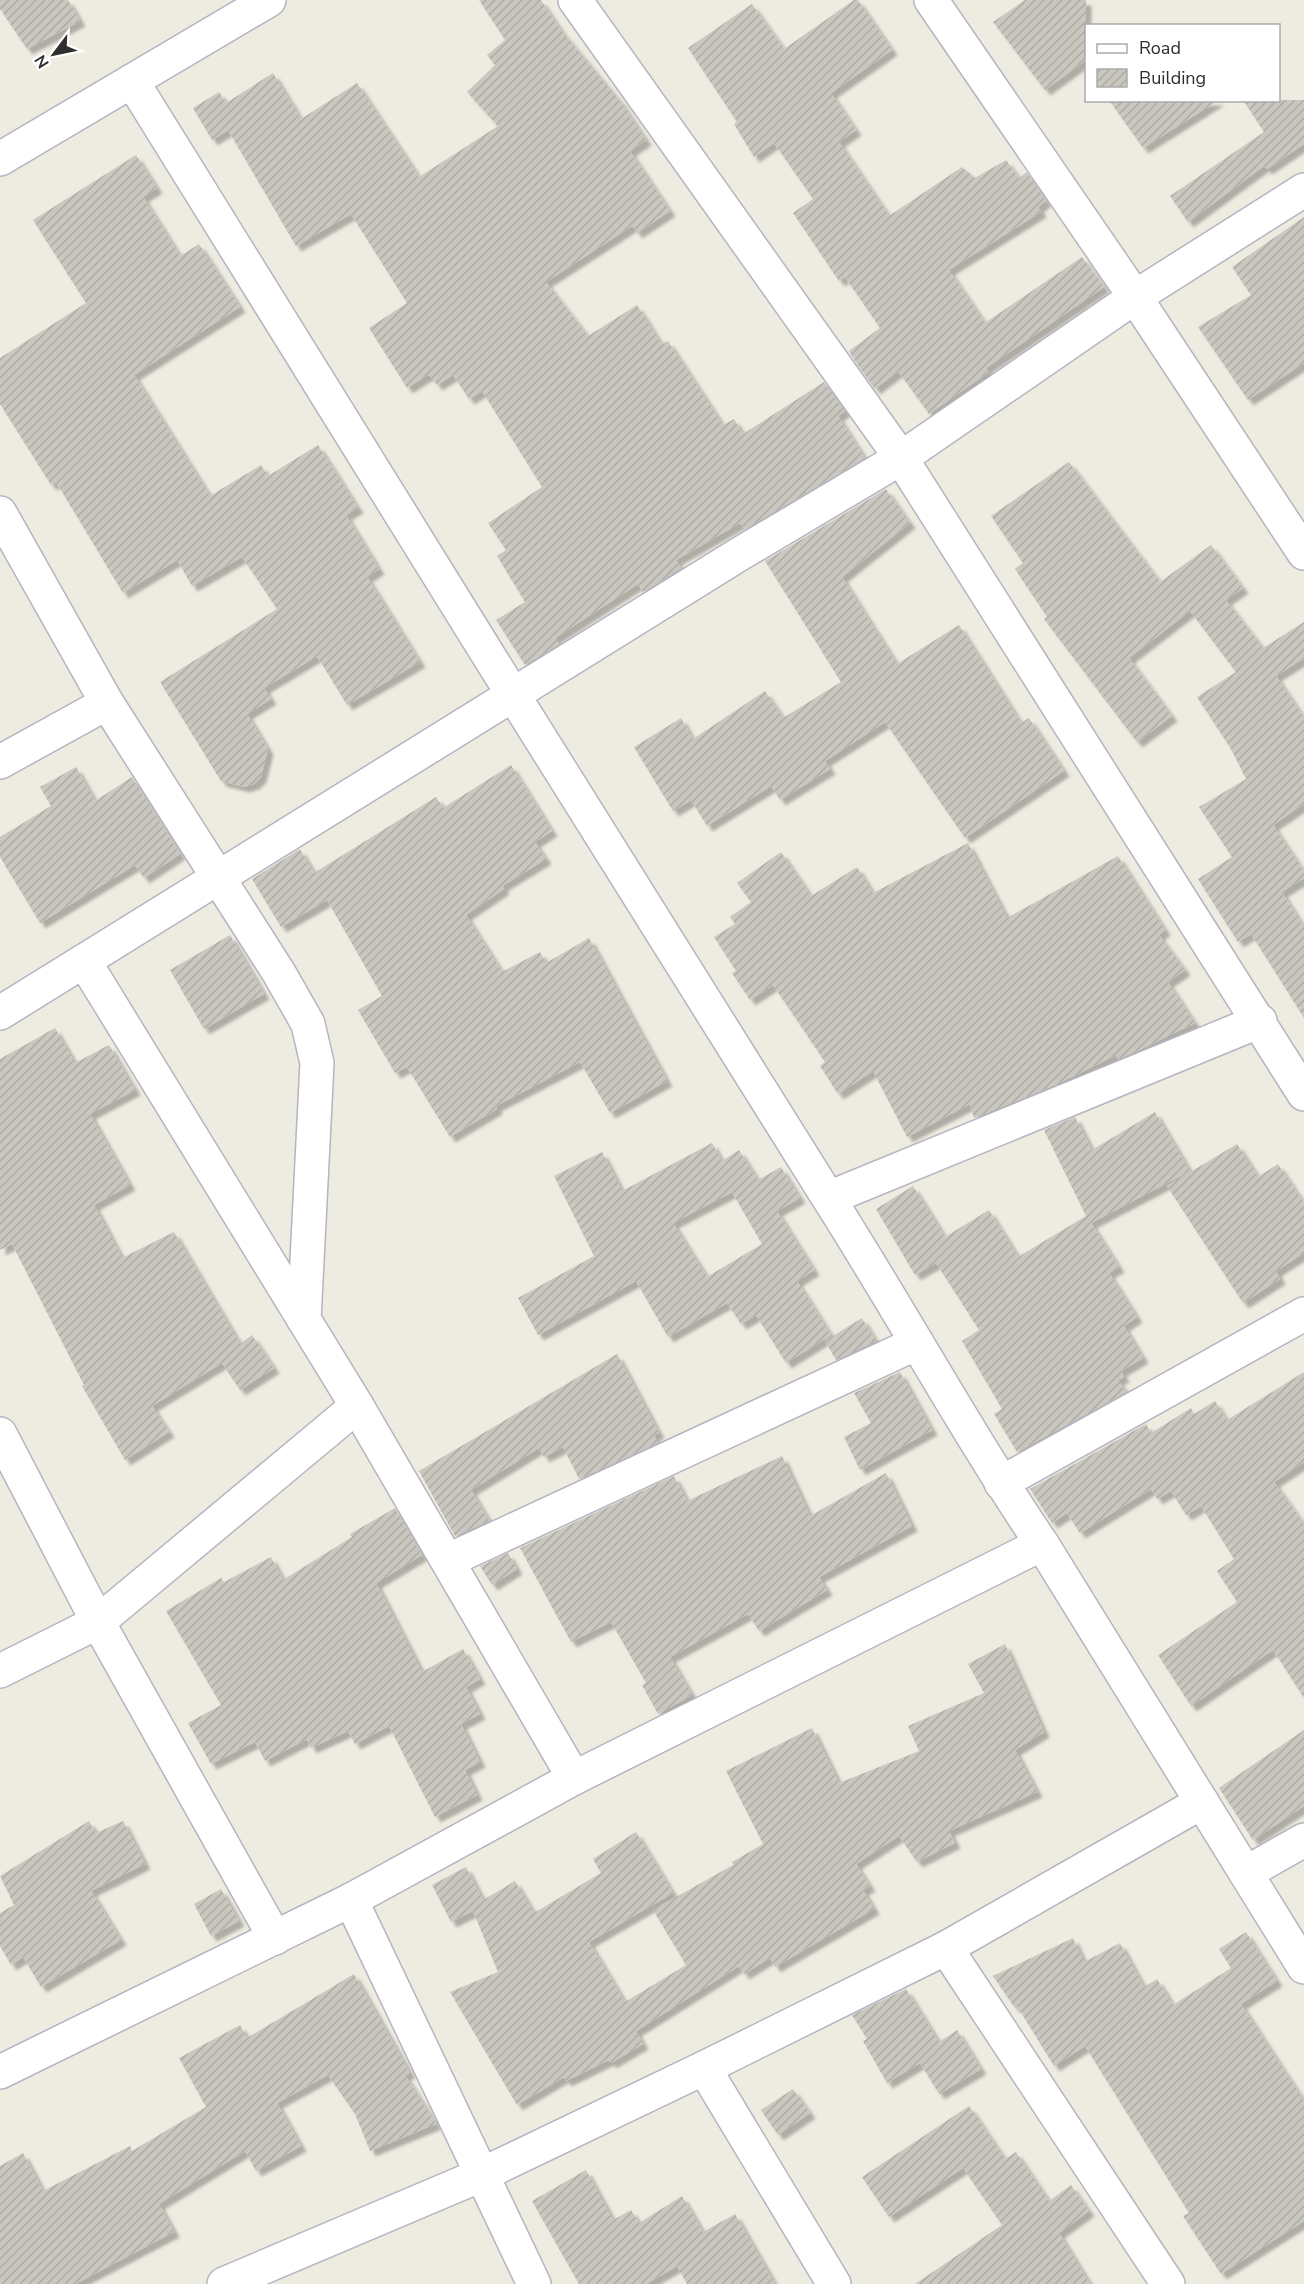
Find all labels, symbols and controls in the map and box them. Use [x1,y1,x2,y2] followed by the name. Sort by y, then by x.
[24,24,84,84] north arrow
[1085,24,1280,102] legend
[1139,36,1181,60] text: Road
[30,51,55,72] text: N
[1139,66,1206,90] text: Building

